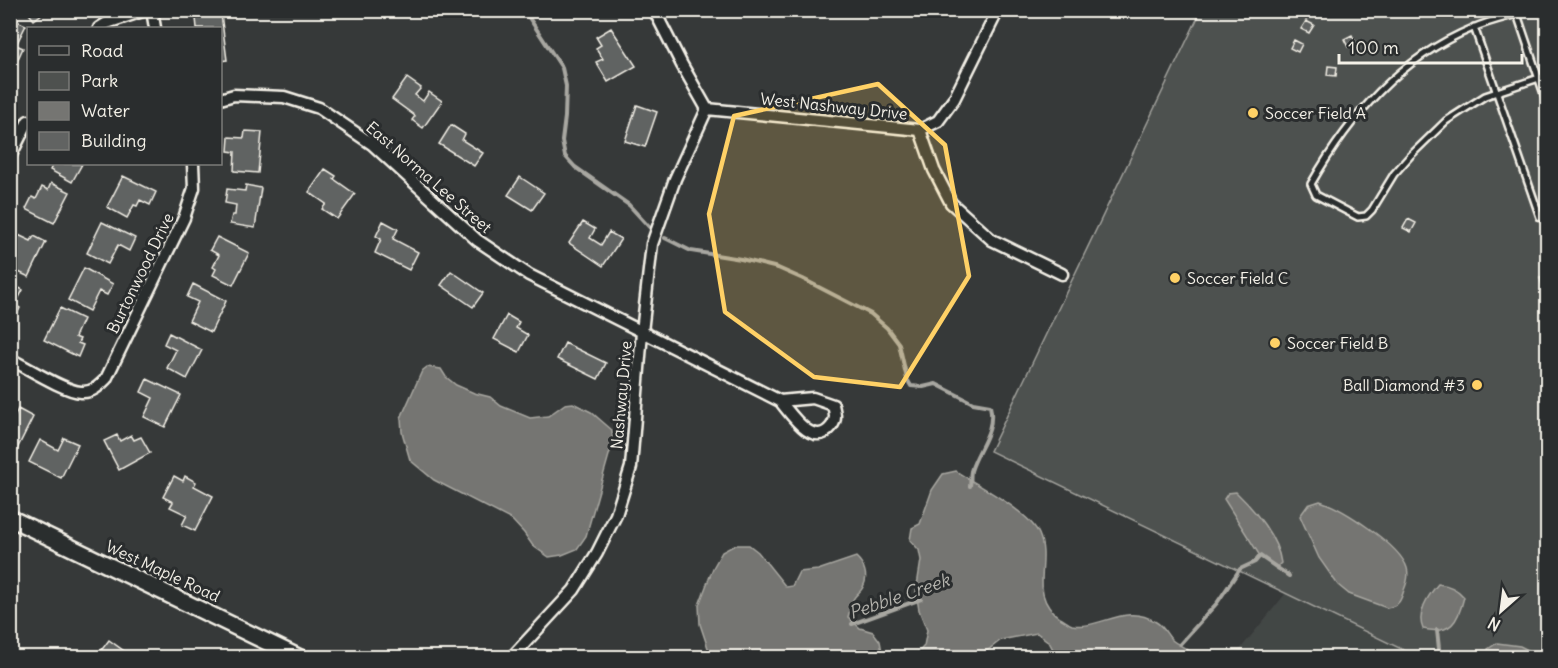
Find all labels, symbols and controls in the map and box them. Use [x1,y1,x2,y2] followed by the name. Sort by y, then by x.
[27,27,222,165] legend
[1339,27,1522,65] scale bar
[1348,36,1399,59] text: 100 m
[81,39,124,62] text: Road
[81,69,118,92] text: Park
[759,88,909,124] street label: West Nashway Drive
[81,99,131,122] text: Water
[1265,103,1366,123] place label: Soccer Field A
[1246,106,1260,120] marker: Soccer Field A
[362,117,496,237] street label: East Norma Lee Street
[81,129,146,152] text: Building
[102,210,178,336] street label: Burtonwood Drive
[1187,268,1288,288] place label: Soccer Field C
[1168,271,1182,285] marker: Soccer Field C
[1287,333,1388,353] place label: Soccer Field B
[1268,336,1282,350] marker: Soccer Field B
[606,340,636,450] street label: Nashway Drive
[1343,375,1465,395] place label: Ball Diamond #3
[1470,378,1484,392] marker: Ball Diamond #3
[103,536,223,606] street label: West Maple Road
[846,567,954,624] water label: Pebble Creek
[1471,581,1531,641] north arrow
[1484,613,1504,636] text: N

